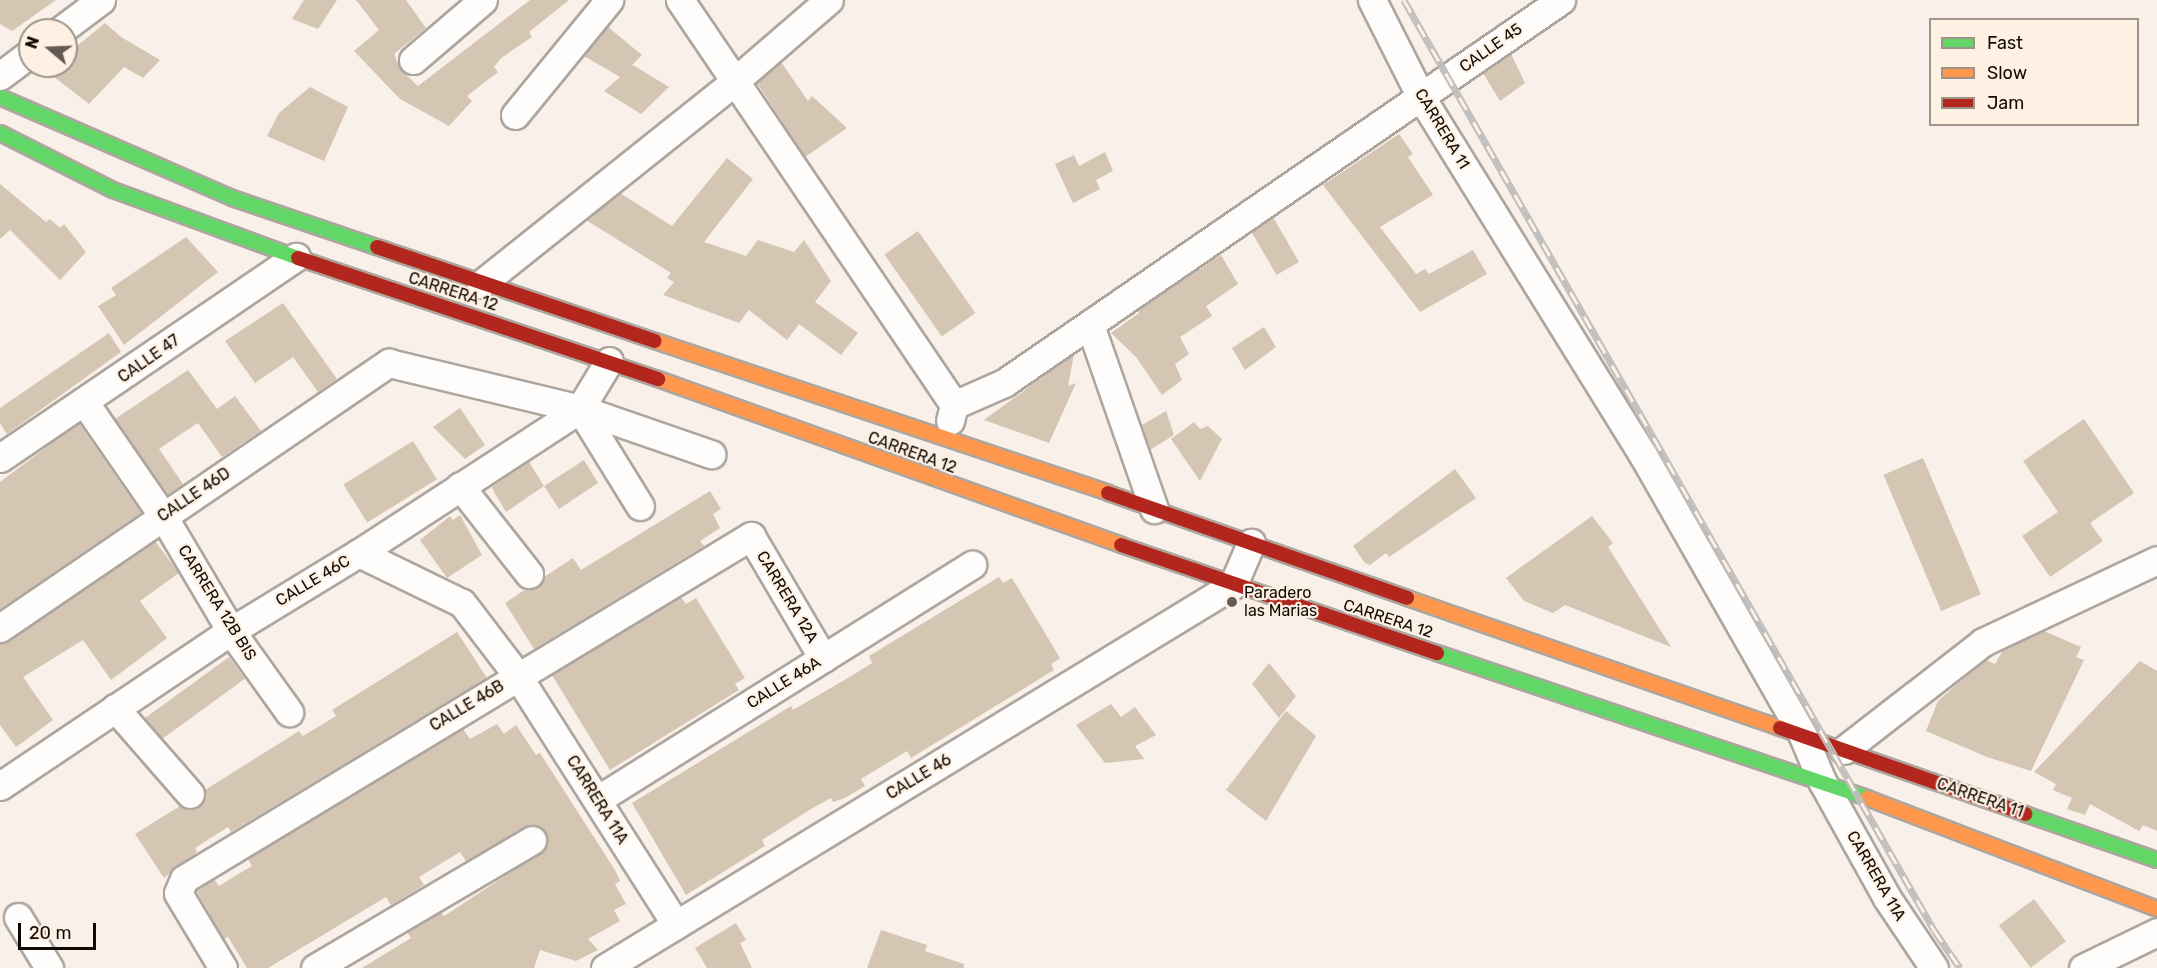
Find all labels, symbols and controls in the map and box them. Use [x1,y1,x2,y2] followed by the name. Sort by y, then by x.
[18,18,78,78] north arrow
[1929,18,2139,126] legend
[1456,19,1526,77] street label: CALLE 45
[1987,32,2023,54] text: Fast
[22,34,43,51] text: N
[1987,62,2027,84] text: Slow
[1410,85,1474,173] street label: CARRERA 11
[1987,92,2024,114] text: Jam
[406,268,500,316] street label: CARRERA 12
[115,331,183,387] street label: CALLE 47
[865,428,959,478] street label: CARRERA 12
[154,464,234,526] street label: CALLE 46D
[174,542,260,664] street label: CARRERA 12B BIS
[752,547,822,647] street label: CARRERA 12A
[272,551,354,611] street label: CALLE 46C
[1244,583,1317,621] place label: Paradero las Marias
[1225,595,1239,609] marker: Paradero las Marias
[1341,595,1435,643] street label: CARRERA 12
[744,653,824,713] street label: CALLE 46A
[426,676,508,736] street label: CALLE 46B
[883,750,955,804] street label: CALLE 46
[562,752,632,848] street label: CARRERA 11A
[1934,774,2026,822] street label: CARRERA 11
[1842,827,1910,925] street label: CARRERA 11A
[21,911,99,949] scale bar
[29,922,71,944] text: 20 m

